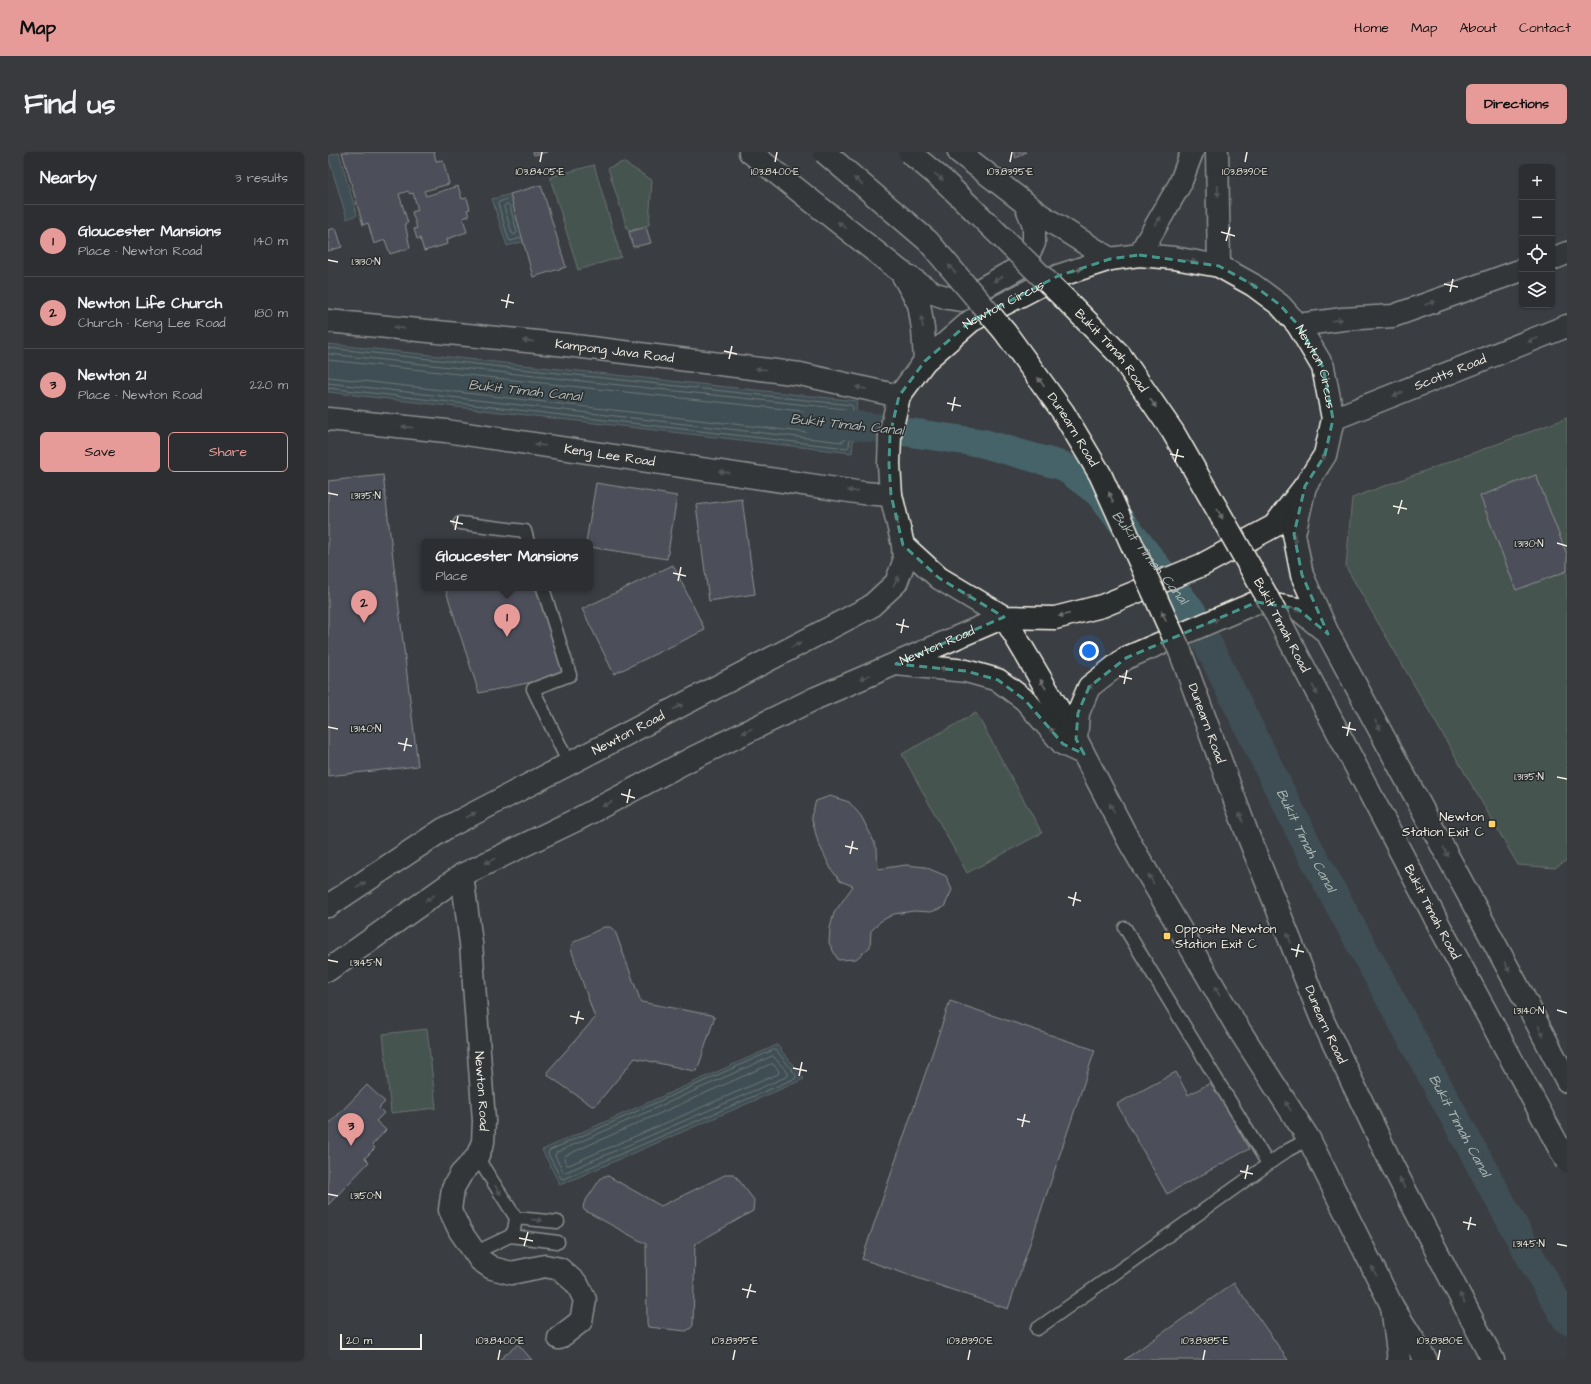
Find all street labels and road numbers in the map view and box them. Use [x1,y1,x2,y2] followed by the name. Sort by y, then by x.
[959,275,1048,333] street label: Newton Circus
[1071,305,1152,396] street label: Bukit Timah Road
[1291,322,1340,411] street label: Newton Circus
[554,335,675,367] street label: Kampong Java Road
[1411,350,1489,395] street label: Scotts Road
[1043,389,1103,470] street label: Dunearn Road
[563,440,657,471] street label: Keng Lee Road
[1249,574,1314,676] street label: Bukit Timah Road
[897,622,978,670] street label: Newton Road
[1184,681,1230,766] street label: Dunearn Road
[589,706,668,759] street label: Newton Road
[1400,861,1465,963] street label: Bukit Timah Road
[1300,983,1351,1067] street label: Dunearn Road
[470,1051,493,1132] street label: Newton Road

